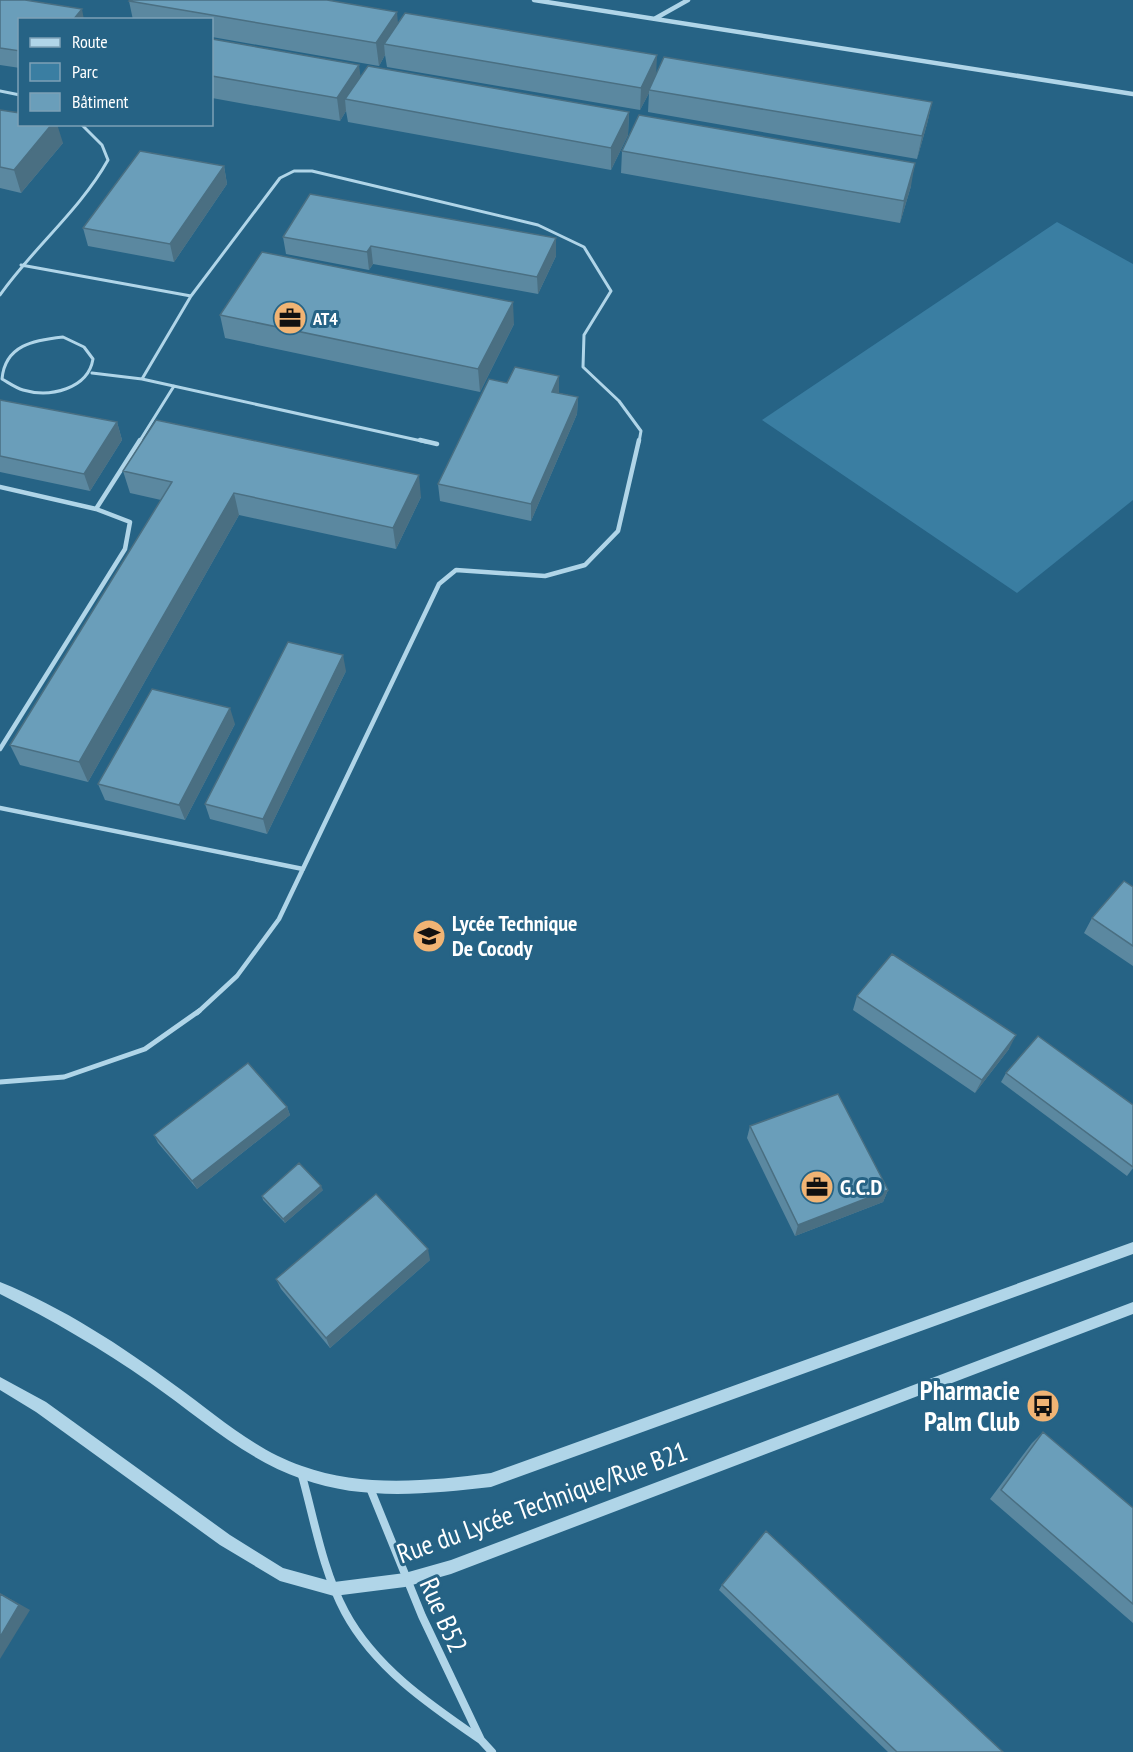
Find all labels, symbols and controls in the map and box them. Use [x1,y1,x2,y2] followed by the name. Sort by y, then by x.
[18,18,213,126] legend
[72,30,108,53] text: Route
[72,60,99,83] text: Parc
[72,90,129,113] text: Bâtiment
[272,300,308,336] office icon: AT4
[312,307,338,330] place label: AT4
[452,909,578,962] place label: Lycée Technique De Cocody
[411,918,447,954] school or university icon: Lycée Technique De Cocody
[799,1169,835,1205] office icon: G.C.D
[840,1173,882,1201] place label: G.C.D
[920,1373,1020,1438] place label: Pharmacie Palm Club
[1025,1388,1061,1424] bus stop icon: Pharmacie Palm Club
[392,1434,692,1570] street label: Rue du Lycée Technique/Rue B21
[412,1572,476,1658] street label: Rue B52

